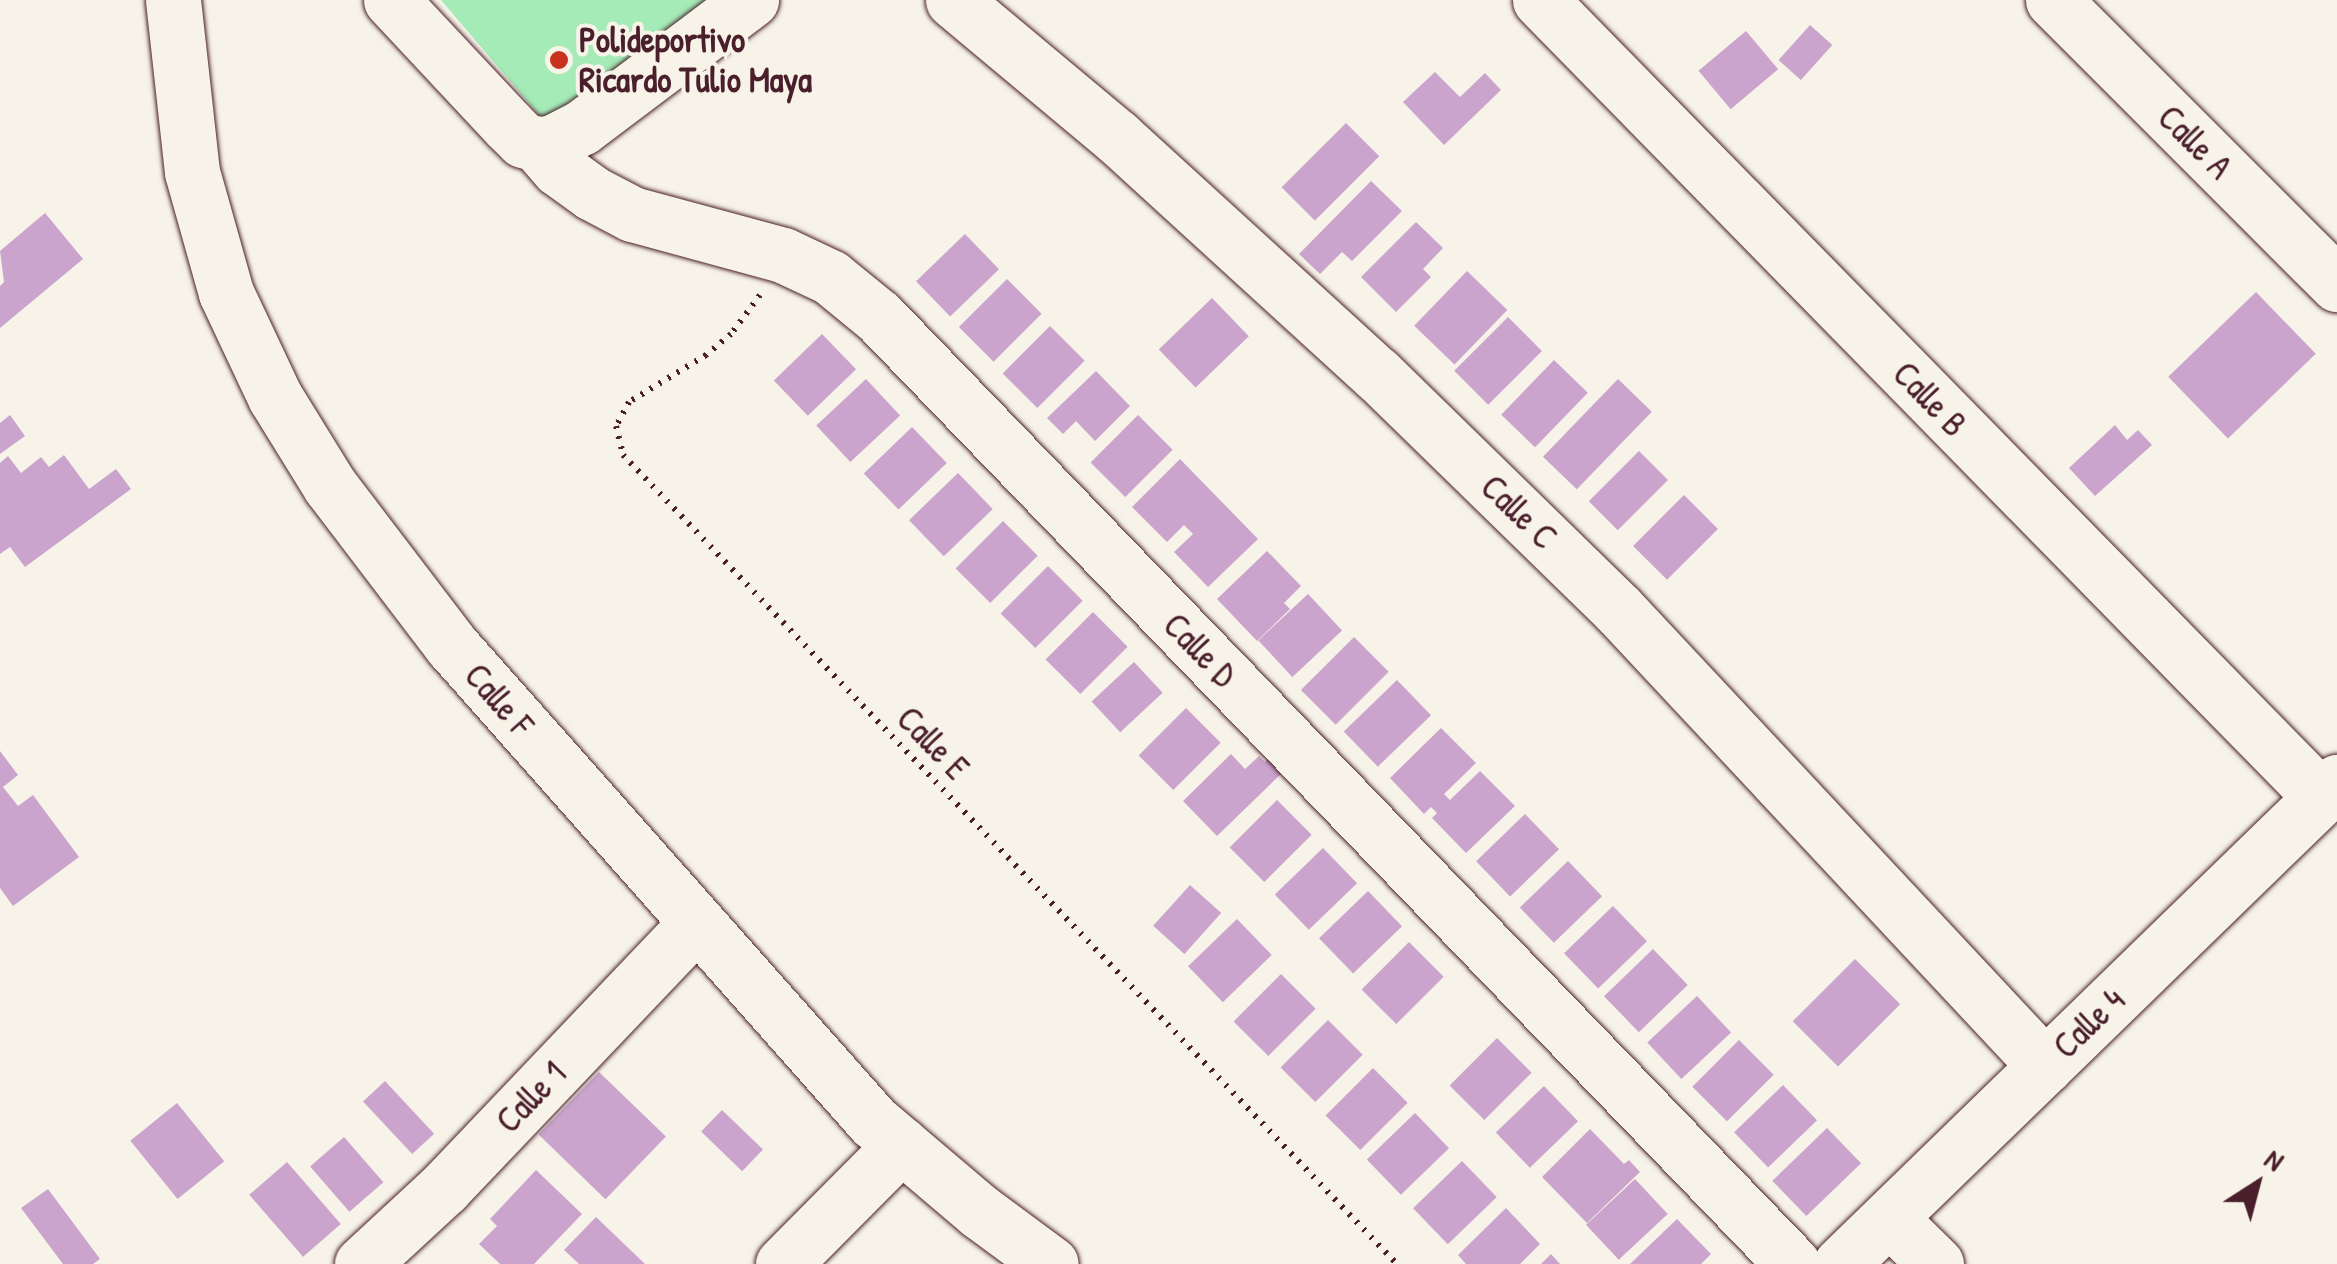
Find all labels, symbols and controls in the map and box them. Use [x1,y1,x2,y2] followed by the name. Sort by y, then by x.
[579,19,812,101] place label: Polideportivo Ricardo Tulio Maya
[548,49,570,71] marker: Polideportivo Ricardo Tulio Maya
[2149,96,2241,188] street label: Calle A
[1884,353,1976,445] street label: Calle B
[1472,466,1566,558] street label: Calle C
[1155,604,1245,696] street label: Calle D
[456,655,542,745] street label: Calle F
[888,698,978,788] street label: Calle E
[2045,979,2133,1067] street label: Calle 4
[487,1053,575,1141] street label: Calle 1
[2207,1134,2307,1234] north arrow
[2257,1140,2292,1179] text: N

